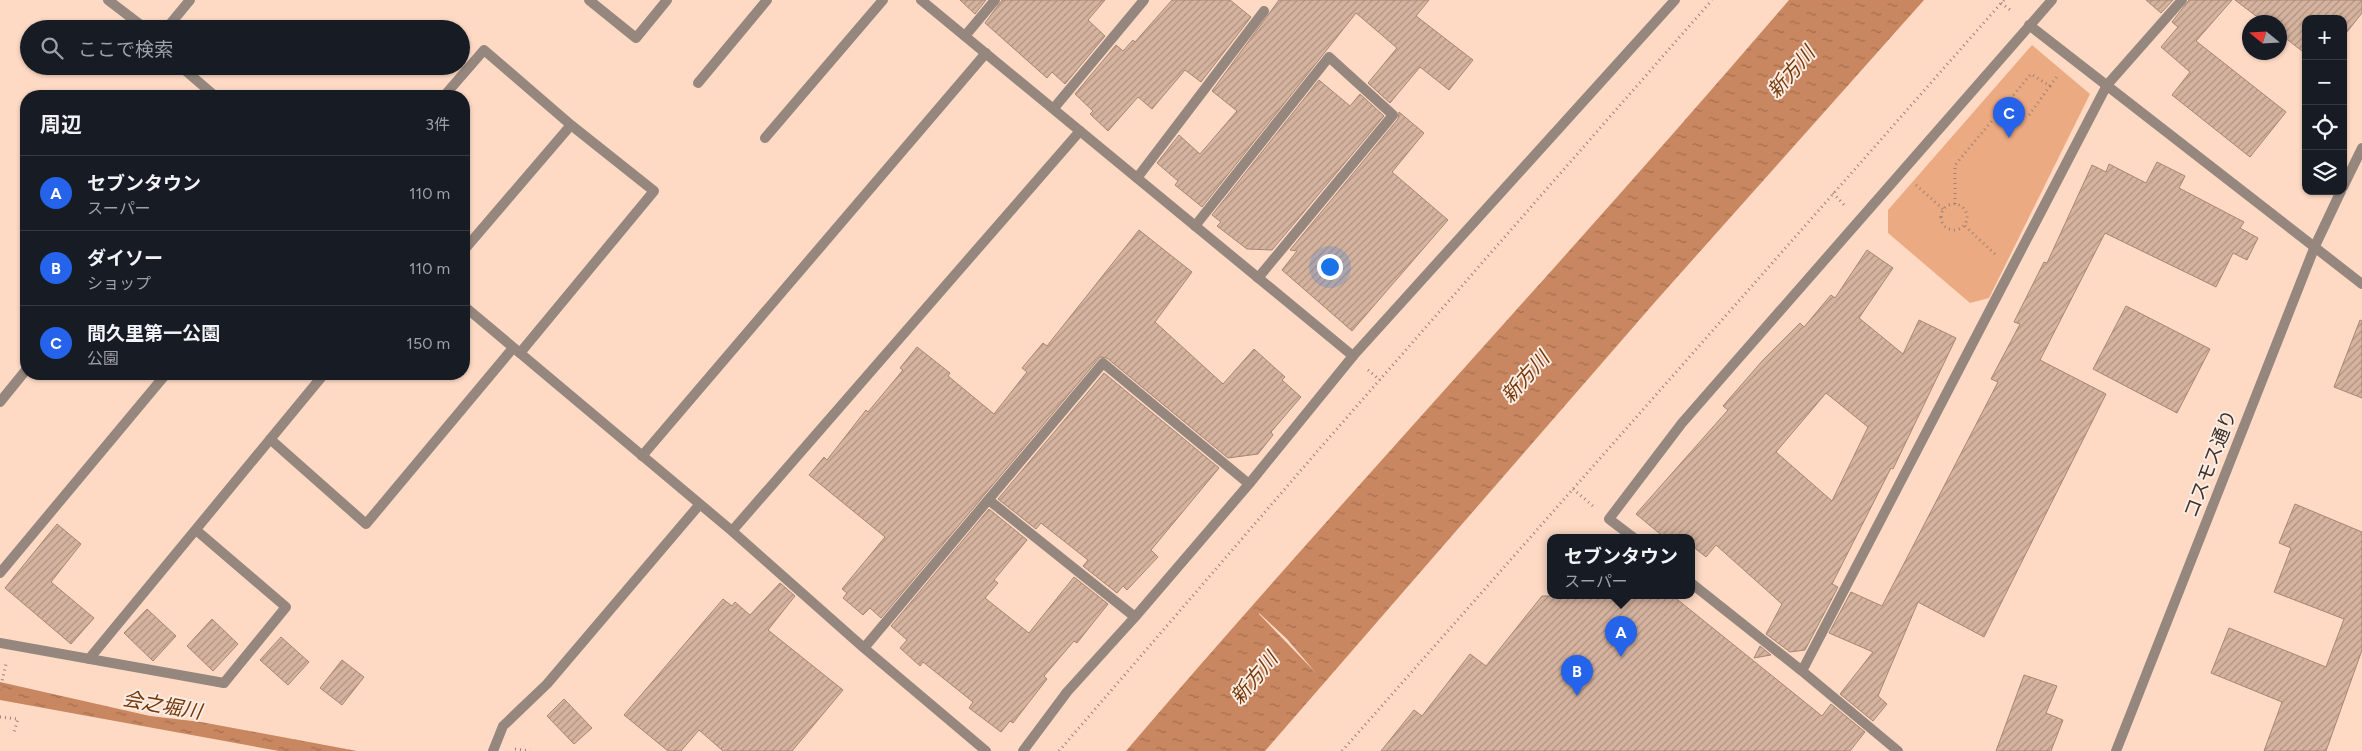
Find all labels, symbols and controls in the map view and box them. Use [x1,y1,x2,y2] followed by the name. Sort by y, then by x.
[2242,15,2287,60] north arrow
[2302,15,2347,195] map controls
[2302,15,2347,60] button: +
[20,20,470,75] search box
[38,34,66,62] icon: search
[78,38,173,61] text: ここで検索
[1762,40,1821,103] water label: 新方川
[2302,60,2347,105] button: −
[1993,97,2025,138] pin: C
[2302,105,2347,150] button: locate
[40,112,82,137] text: 周辺
[425,115,450,134] text: 3件
[2302,150,2347,195] button: layers
[87,172,201,195] text: セブンタウン
[50,184,62,203] text: A
[409,184,450,203] text: 110 m
[87,199,151,218] text: スーパー
[87,247,163,270] text: ダイソー
[1317,254,1343,280] your location
[51,259,61,278] text: B
[409,259,450,278] text: 110 m
[87,274,151,293] text: ショップ
[87,322,220,345] text: 間久里第一公園
[50,334,62,353] text: C
[406,334,450,353] text: 150 m
[1496,345,1555,407] water label: 新方川
[87,349,119,368] text: 公園
[2179,407,2241,521] street label: コスモス通り
[1547,534,1695,599] popup
[1564,545,1678,568] text: セブンタウン
[1564,572,1628,591] text: スーパー
[1605,616,1637,657] pin: A
[1226,646,1284,709] water label: 新方川
[1561,655,1593,696] pin: B
[121,686,205,724] water label: 会之堀川

